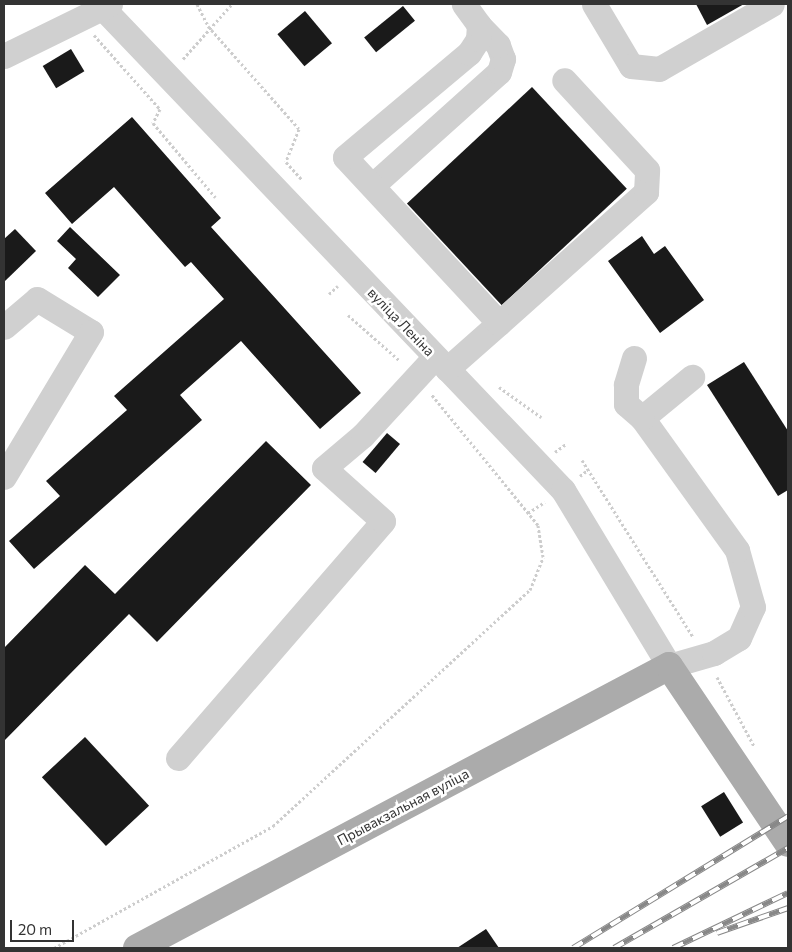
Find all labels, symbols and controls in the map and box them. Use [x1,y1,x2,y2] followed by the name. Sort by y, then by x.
[364,284,438,360] street label: вуліца Леніна
[334,765,472,849] street label: Прывакзальная вуліца
[12,910,76,942] scale bar
[18,920,52,938] text: 20 m

